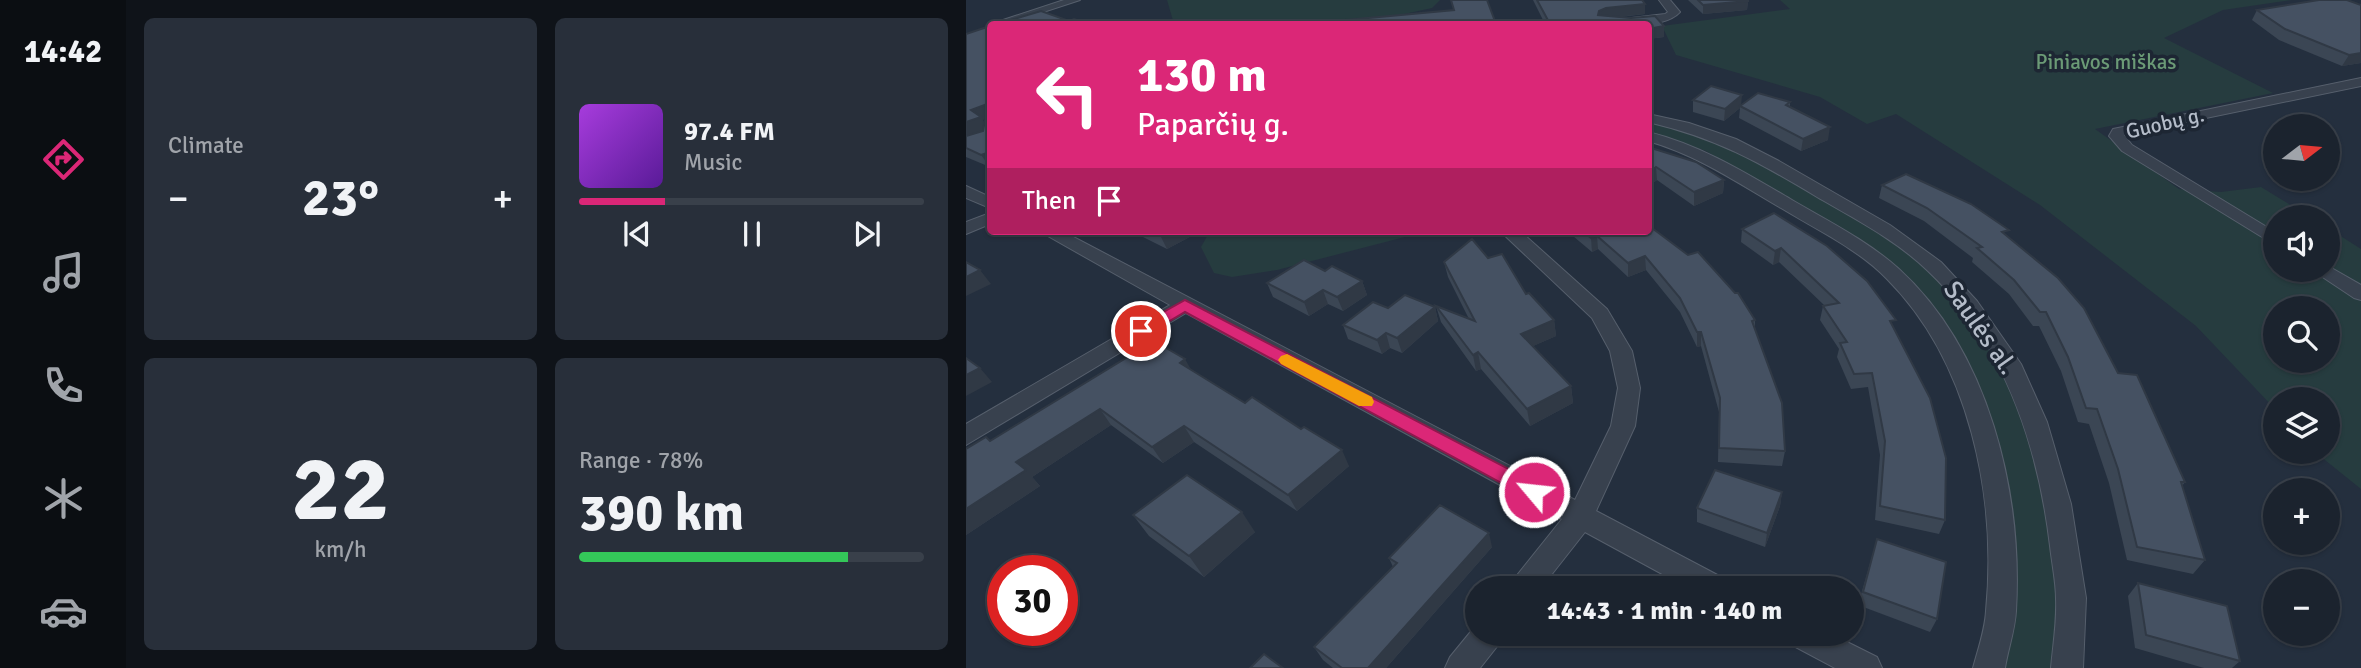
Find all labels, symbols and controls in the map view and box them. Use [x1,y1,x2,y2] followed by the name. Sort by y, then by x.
[24,32,102,71] text: 14:42
[1137,45,1267,105] text: 130 m
[1022,49,1113,140] icon: left
[2035,49,2177,75] park label: Piniavos miškas
[2123,101,2207,145] street label: Guobų g.
[1137,105,1289,144] text: Paparčių g.
[2263,114,2340,191] north arrow
[2263,114,2340,646] map controls
[684,116,775,148] text: 97.4 FM
[168,131,244,160] text: Climate
[39,135,88,184] icon: directions
[684,148,742,177] text: Music
[302,166,379,230] text: 23°
[168,175,189,222] text: −
[492,175,513,222] text: +
[1090,182,1128,220] icon: arrive
[1022,185,1076,217] text: Then
[2263,205,2340,282] button: sound
[618,215,656,253] icon: previous
[733,215,771,253] icon: pause
[848,215,886,253] icon: next
[39,248,88,297] icon: music
[1936,275,2024,381] street label: Saulės al.
[2263,296,2340,373] button: search
[1111,301,1171,361] pin
[1122,312,1160,350] icon: arrive
[39,361,88,410] icon: phone
[2263,387,2340,464] button: layers
[291,433,390,546] text: 22
[579,446,703,475] text: Range · 78%
[1497,455,1571,529] position arrow
[39,474,88,523] icon: climate
[2263,478,2340,555] button: +
[579,481,744,545] text: 390 km
[314,535,367,564] text: km/h
[987,555,1078,646] speed limit sign: 30
[2263,569,2340,646] button: −
[39,587,88,636] icon: car
[1547,595,1782,627] text: 14:43 · 1 min · 140 m

